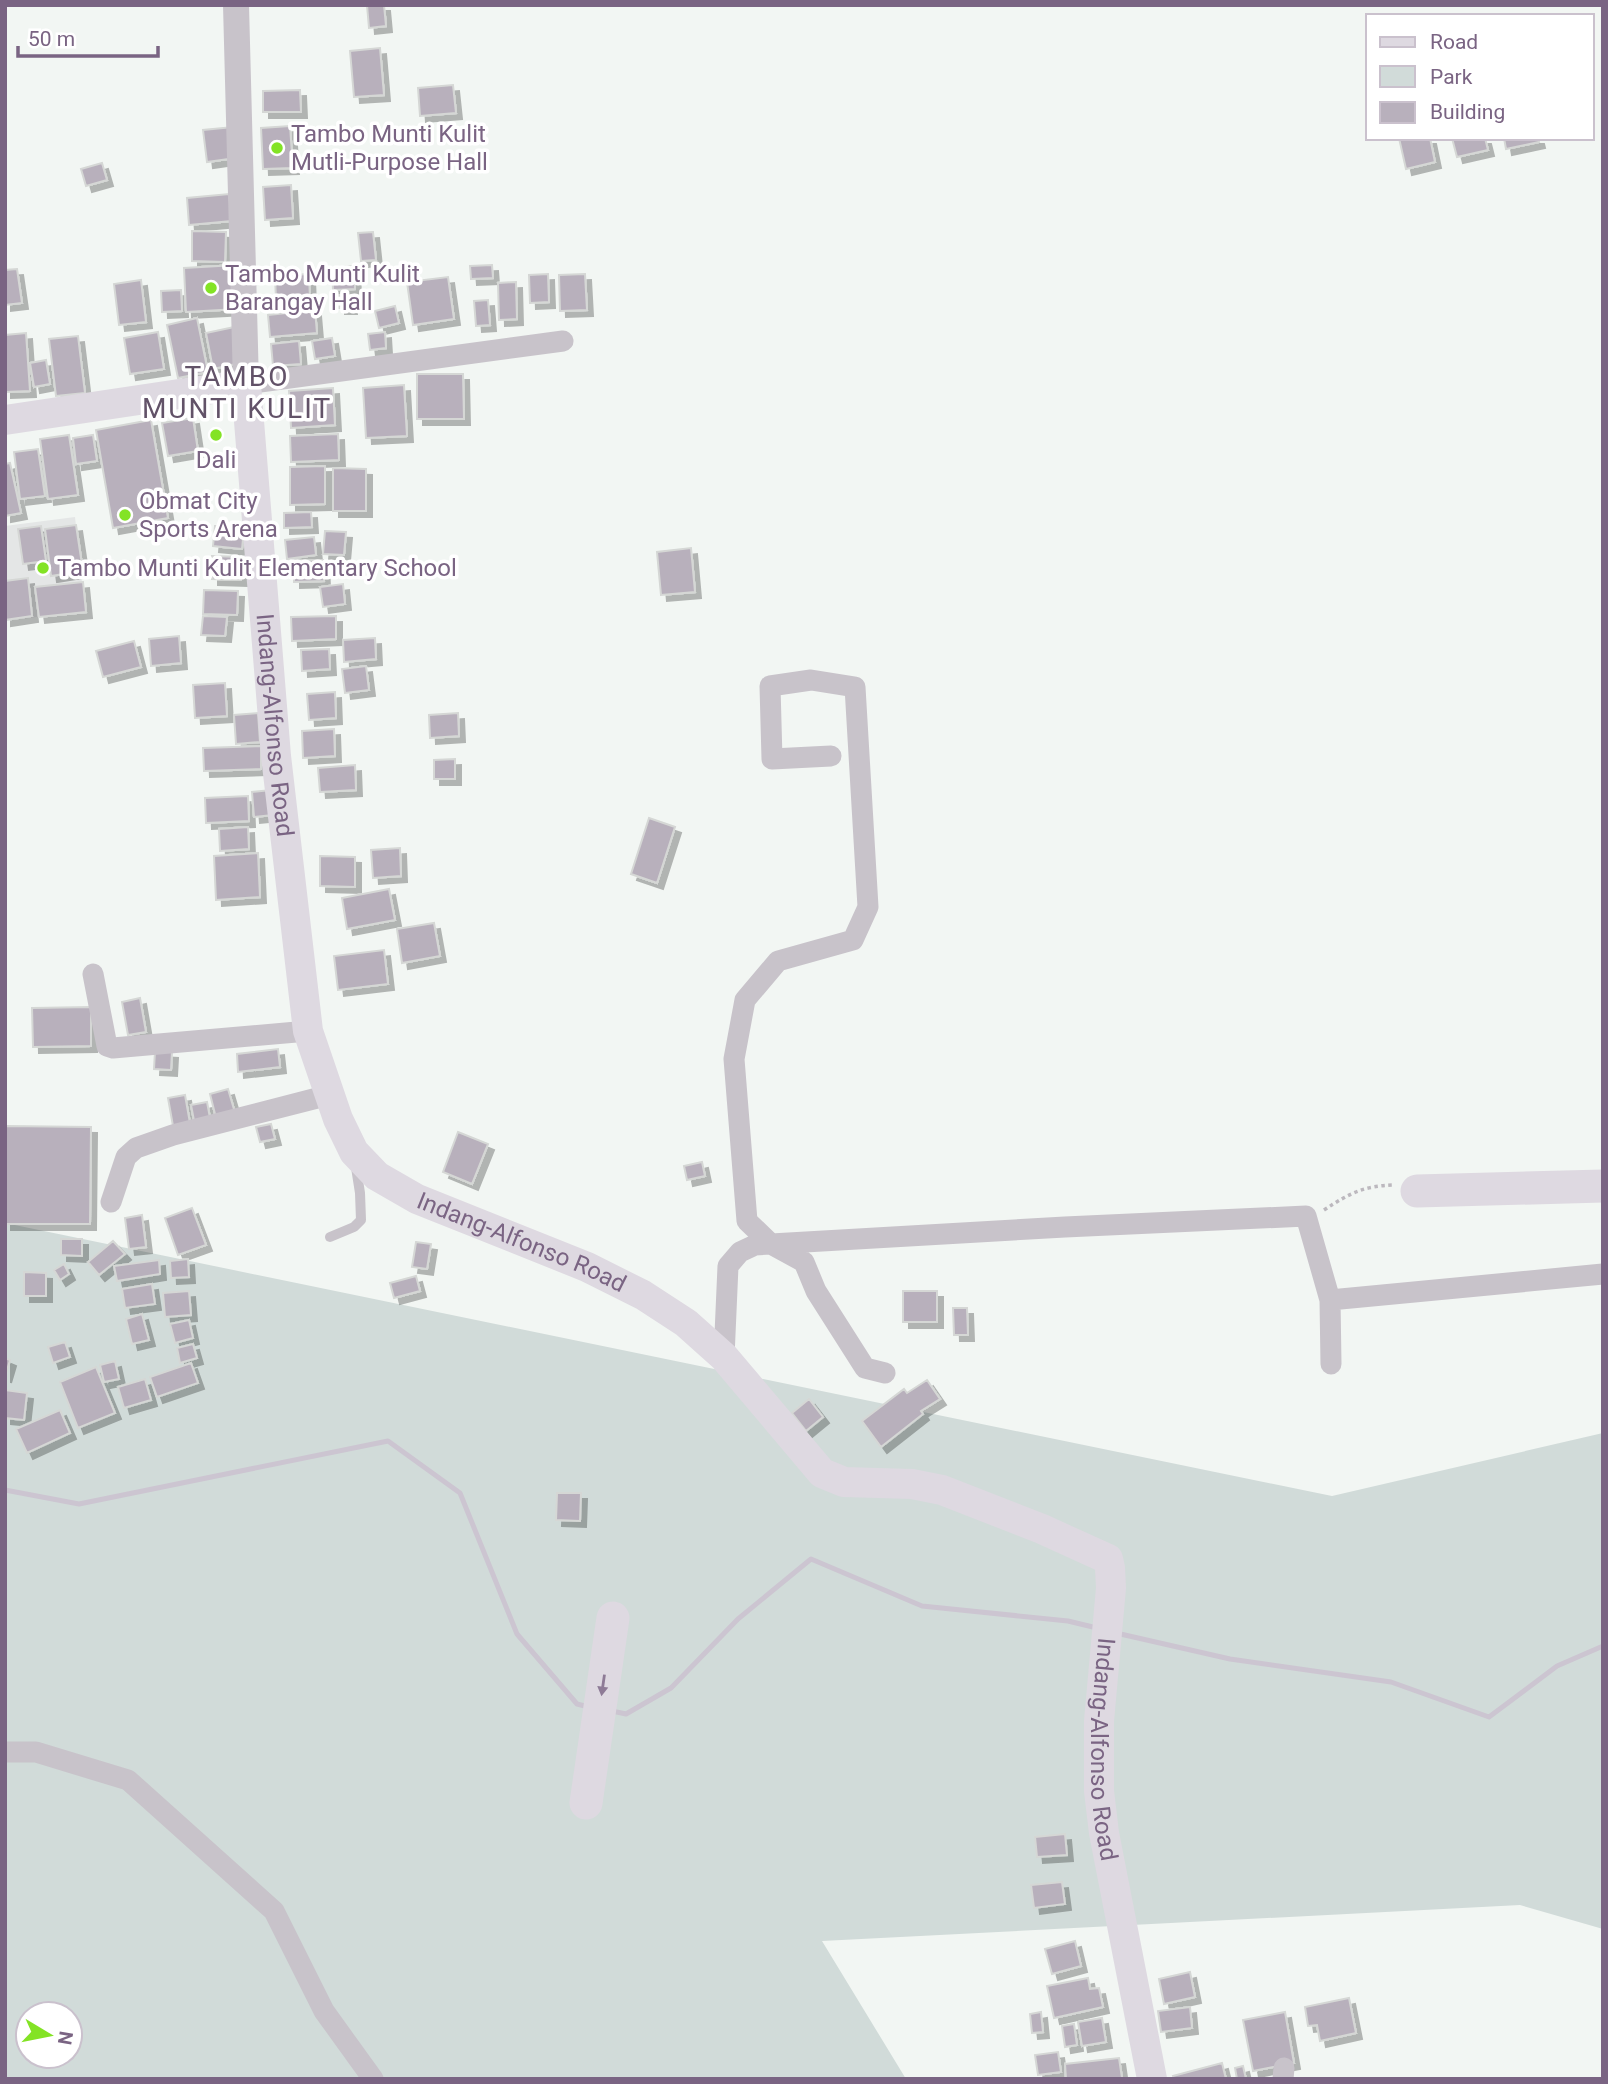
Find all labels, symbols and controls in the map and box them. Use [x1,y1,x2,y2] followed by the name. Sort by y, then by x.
[18,14,158,58] scale bar
[1366,14,1594,140] legend
[28,27,75,51] text: 50 m
[1430,30,1478,54] text: Road
[1430,65,1473,89] text: Park
[1430,100,1505,124] text: Building
[291,120,488,176] place label: Tambo Munti Kulit Mutli-Purpose Hall
[269,140,285,156] marker: Tambo Munti Kulit Mutli-Purpose Hall
[225,260,420,316] place label: Tambo Munti Kulit Barangay Hall
[203,280,219,296] marker: Tambo Munti Kulit Barangay Hall
[142,360,332,425] district label: TAMBO MUNTI KULIT
[208,427,224,443] marker: Dali
[196,446,236,474] place label: Dali
[139,487,278,543] place label: Obmat City Sports Arena
[117,507,133,523] marker: Obmat City Sports Arena
[57,554,457,582] place label: Tambo Munti Kulit Elementary School
[35,560,51,576] marker: Tambo Munti Kulit Elementary School
[251,613,299,838] street label: Indang-Alfonso Road
[413,1187,631,1298] street label: Indang-Alfonso Road
[1085,1637,1123,1863] street label: Indang-Alfonso Road
[597,1674,608,1696] one-way arrow
[14,2000,84,2070] north arrow
[53,2029,78,2046] text: N

